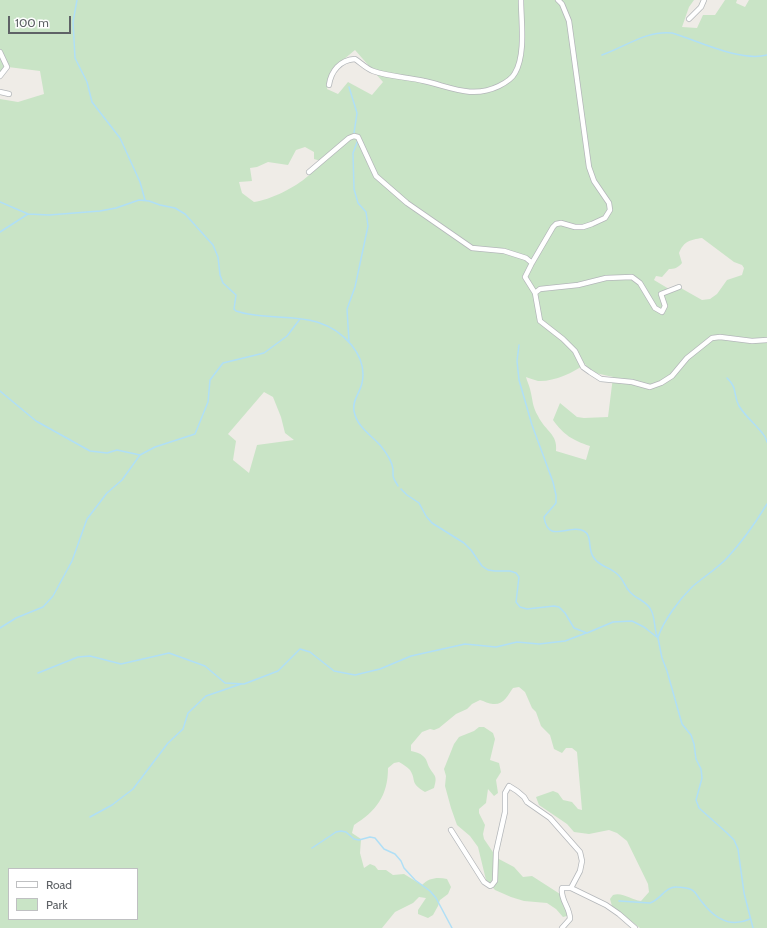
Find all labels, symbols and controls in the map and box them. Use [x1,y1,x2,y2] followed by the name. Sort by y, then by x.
[10,8,73,34] scale bar
[15,15,49,30] text: 100 m
[8,868,138,920] legend
[46,877,72,892] text: Road
[46,897,68,912] text: Park

